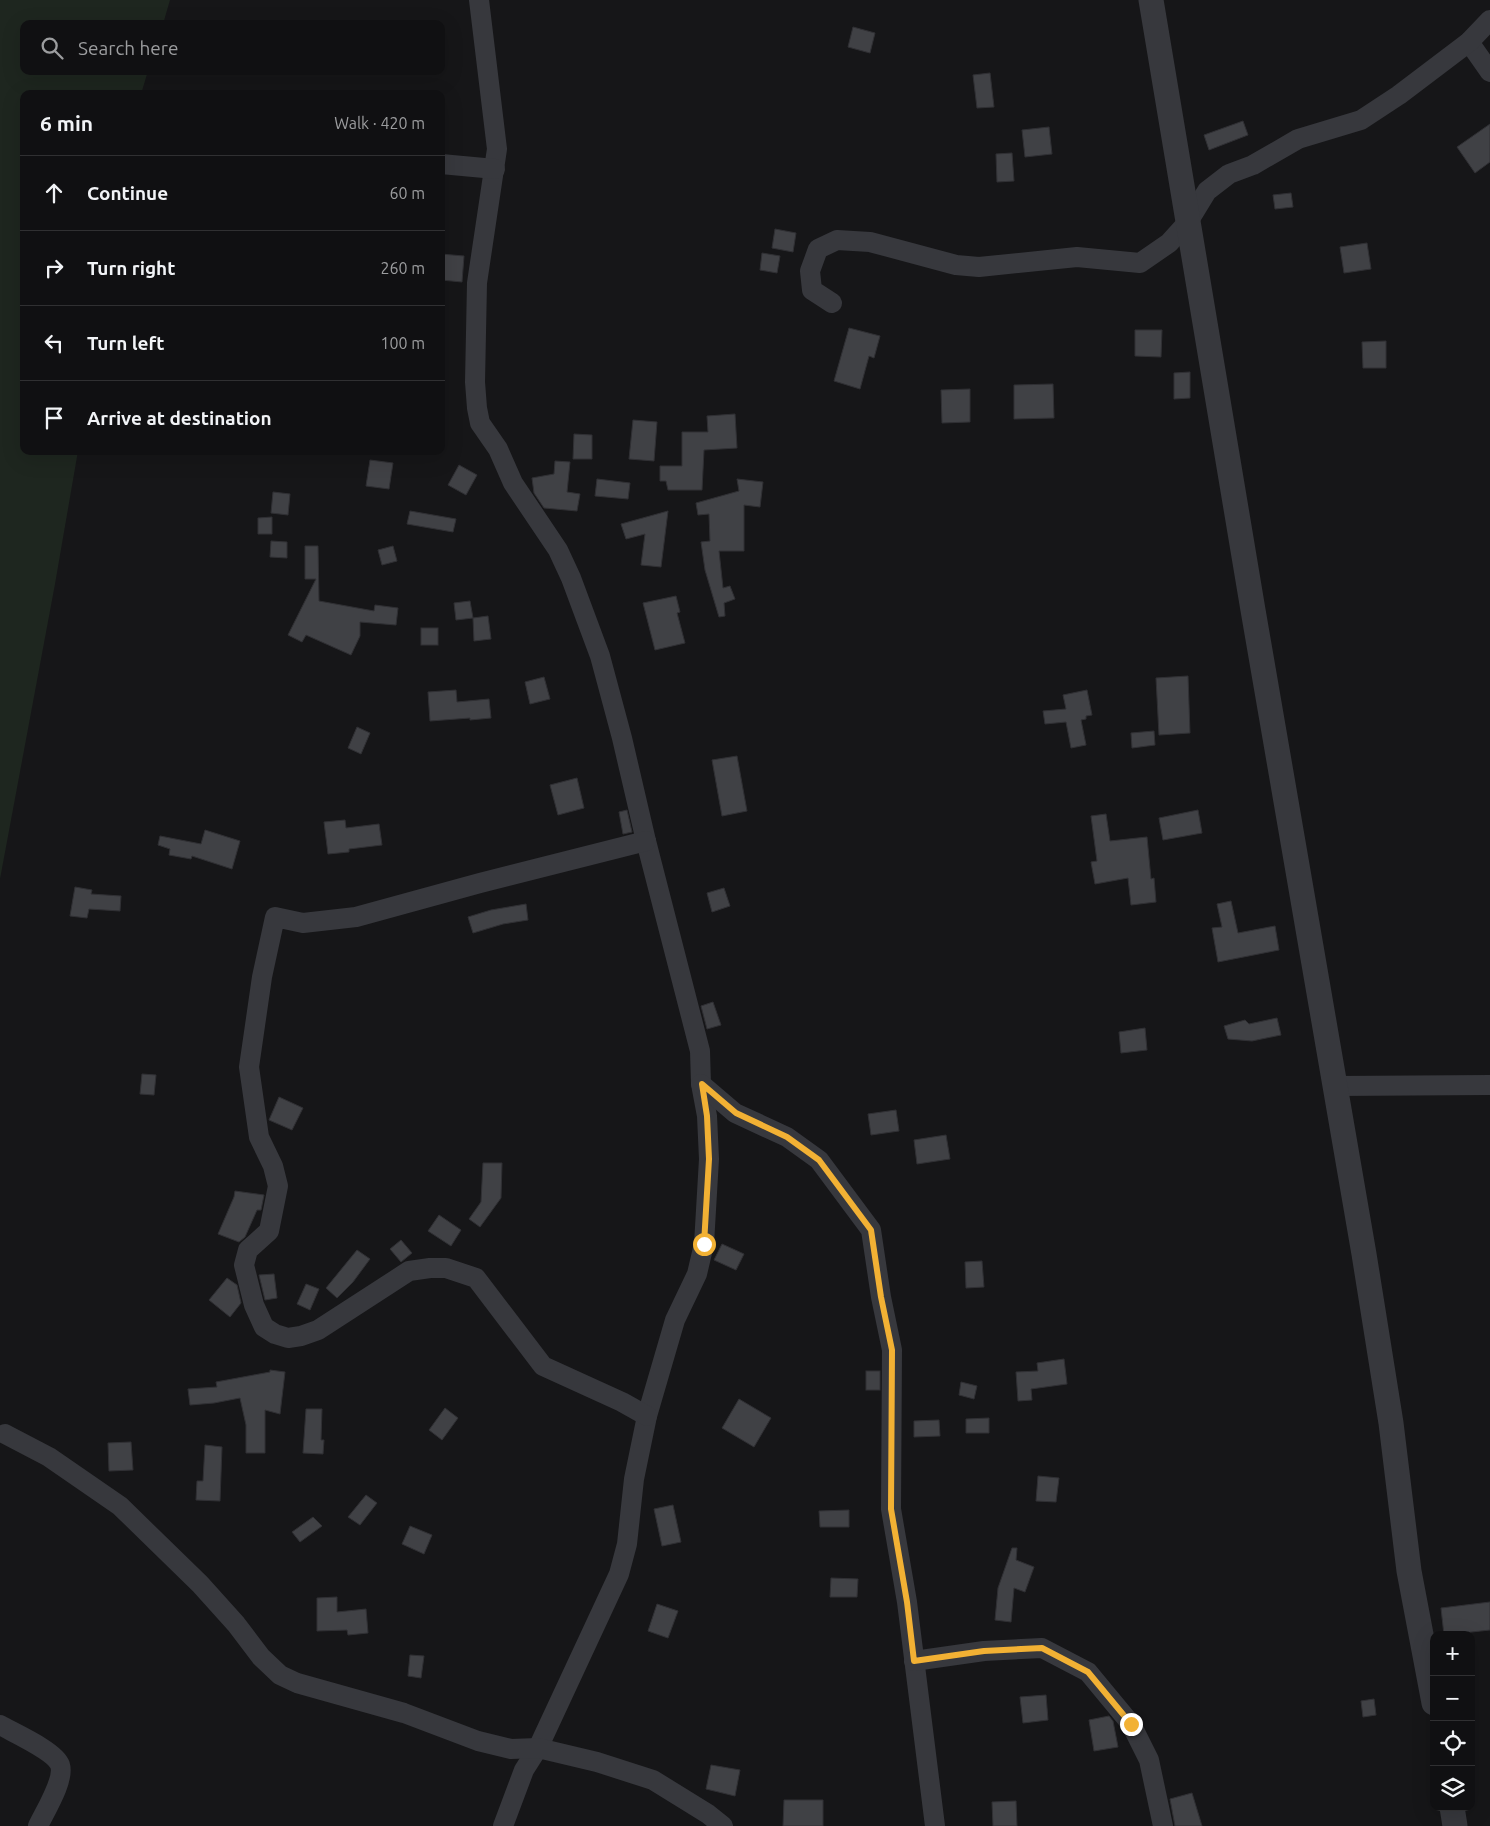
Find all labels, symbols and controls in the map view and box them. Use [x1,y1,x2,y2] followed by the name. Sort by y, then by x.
[20,20,445,75] search box
[38,34,66,62] icon: search
[78,37,178,59] text: Search here
[40,111,93,135] text: 6 min
[334,114,425,132] text: Walk · 420 m
[40,179,68,207] icon: ahead
[87,182,168,204] text: Continue
[389,184,425,202] text: 60 m
[40,254,68,282] icon: right
[87,257,175,279] text: Turn right
[380,259,425,277] text: 260 m
[40,329,68,357] icon: left
[87,332,165,354] text: Turn left
[380,334,425,352] text: 100 m
[40,404,68,432] icon: arrive
[87,407,272,429] text: Arrive at destination
[693,1233,716,1256] route start
[1430,1631,1475,1811] map controls
[1430,1631,1475,1676] button: +
[1430,1676,1475,1721] button: −
[1120,1713,1143,1736] route end
[1430,1721,1475,1766] button: locate
[1430,1766,1475,1811] button: layers

